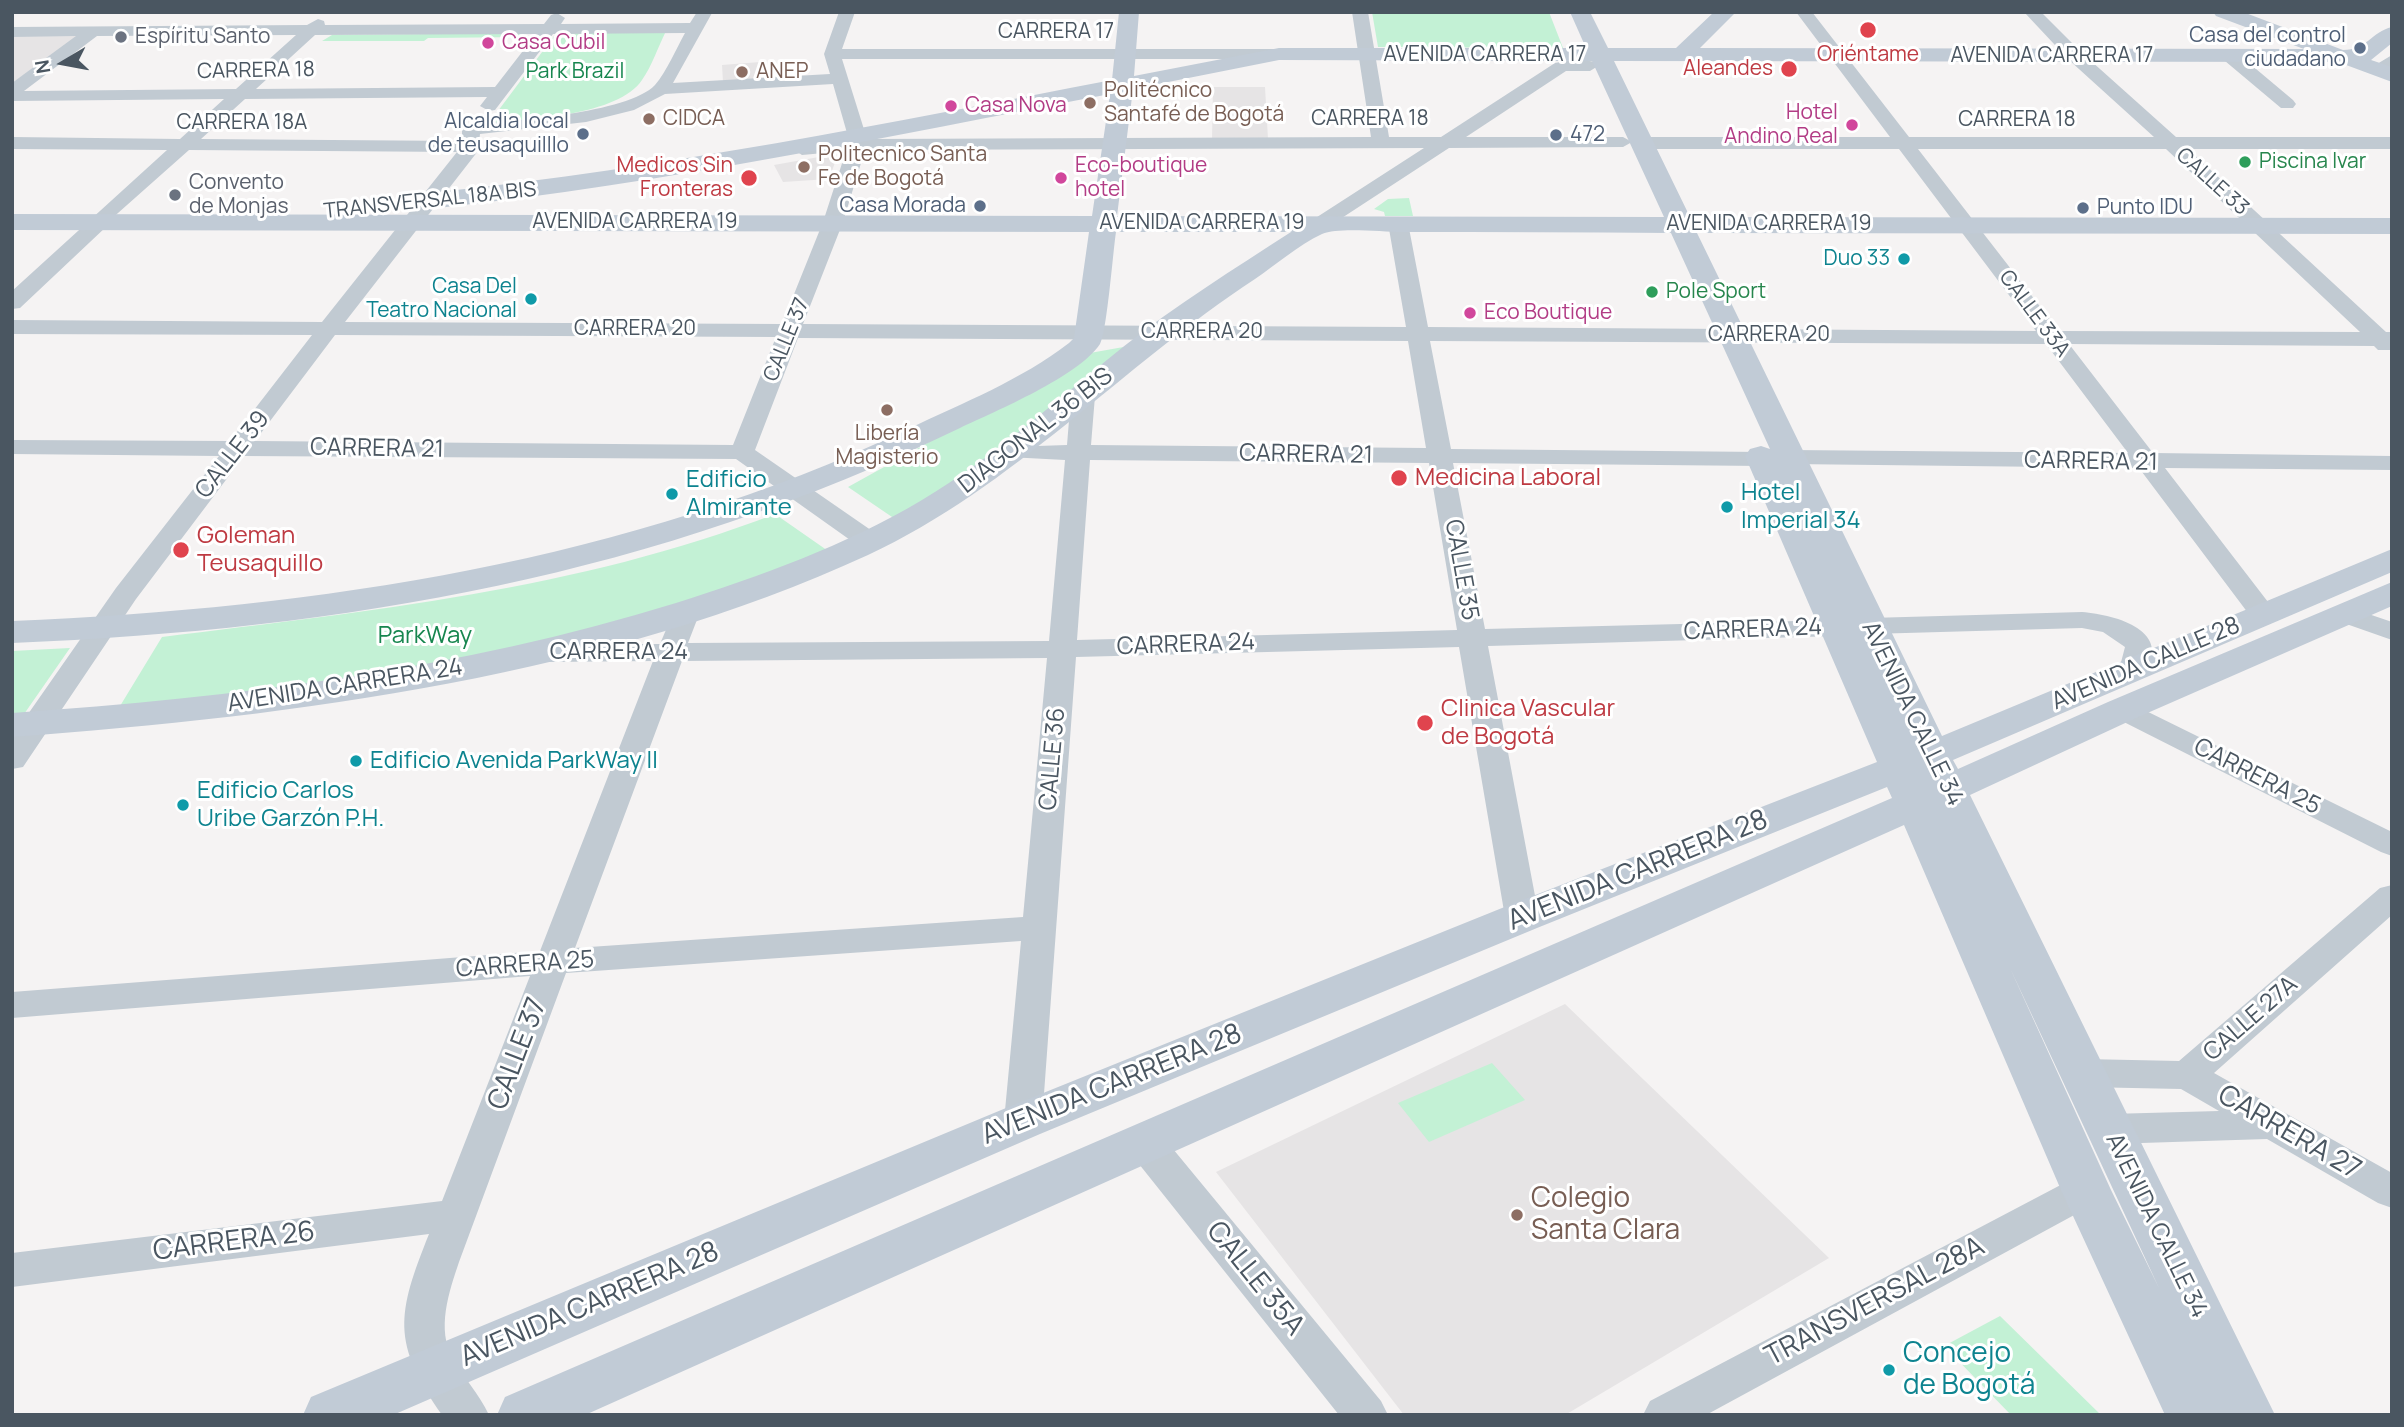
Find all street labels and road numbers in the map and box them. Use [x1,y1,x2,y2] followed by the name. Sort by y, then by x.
[998,19,1114,45] street label: CARRERA 17
[1384,42,1586,68] street label: AVENIDA CARRERA 17
[1951,43,2153,69] street label: AVENIDA CARRERA 17
[197,57,315,85] street label: CARRERA 18
[1311,106,1429,132] street label: CARRERA 18
[1958,107,2076,133] street label: CARRERA 18
[177,110,307,136] street label: CARRERA 18A
[2171,143,2253,221] street label: CALLE 33
[322,177,538,225] street label: TRANSVERSAL 18A BIS
[532,209,738,235] street label: AVENIDA CARRERA 19
[1099,210,1305,236] street label: AVENIDA CARRERA 19
[1666,211,1872,237] street label: AVENIDA CARRERA 19
[1993,266,2075,362] street label: CALLE 33A
[759,295,815,385] street label: CALLE 37
[574,316,696,342] street label: CARRERA 20
[1141,319,1263,345] street label: CARRERA 20
[1708,322,1830,348] street label: CARRERA 20
[953,362,1119,500] street label: DIAGONAL 36 BIS
[190,406,276,504] street label: CALLE 39
[310,433,444,465] street label: CARRERA 21
[1239,439,1373,471] street label: CARRERA 21
[2024,446,2158,478] street label: CARRERA 21
[1438,517,1484,623] street label: CALLE 35
[2047,611,2245,717] street label: AVENIDA CALLE 28
[1683,613,1823,647] street label: CARRERA 24
[1855,617,1969,811] street label: AVENIDA CALLE 34
[1116,628,1256,662] street label: CARRERA 24
[550,638,688,666] street label: CARRERA 24
[225,653,465,719] street label: AVENIDA CARRERA 24
[1034,706,1072,812] street label: CALLE 36
[2189,733,2325,821] street label: CARRERA 25
[1503,803,1773,939] street label: AVENIDA CARRERA 28
[455,946,595,984] street label: CARRERA 25
[2198,970,2304,1068] street label: CALLE 27A
[481,993,555,1115] street label: CALLE 37
[977,1017,1247,1153] street label: AVENIDA CARRERA 28
[2212,1079,2366,1187] street label: CARRERA 27
[2099,1129,2213,1323] street label: AVENIDA CALLE 34
[151,1215,317,1269] street label: CARRERA 26
[1199,1215,1311,1343] street label: CALLE 35A
[1760,1230,1990,1374] street label: TRANSVERSAL 28A
[456,1235,724,1375] street label: AVENIDA CARRERA 28

